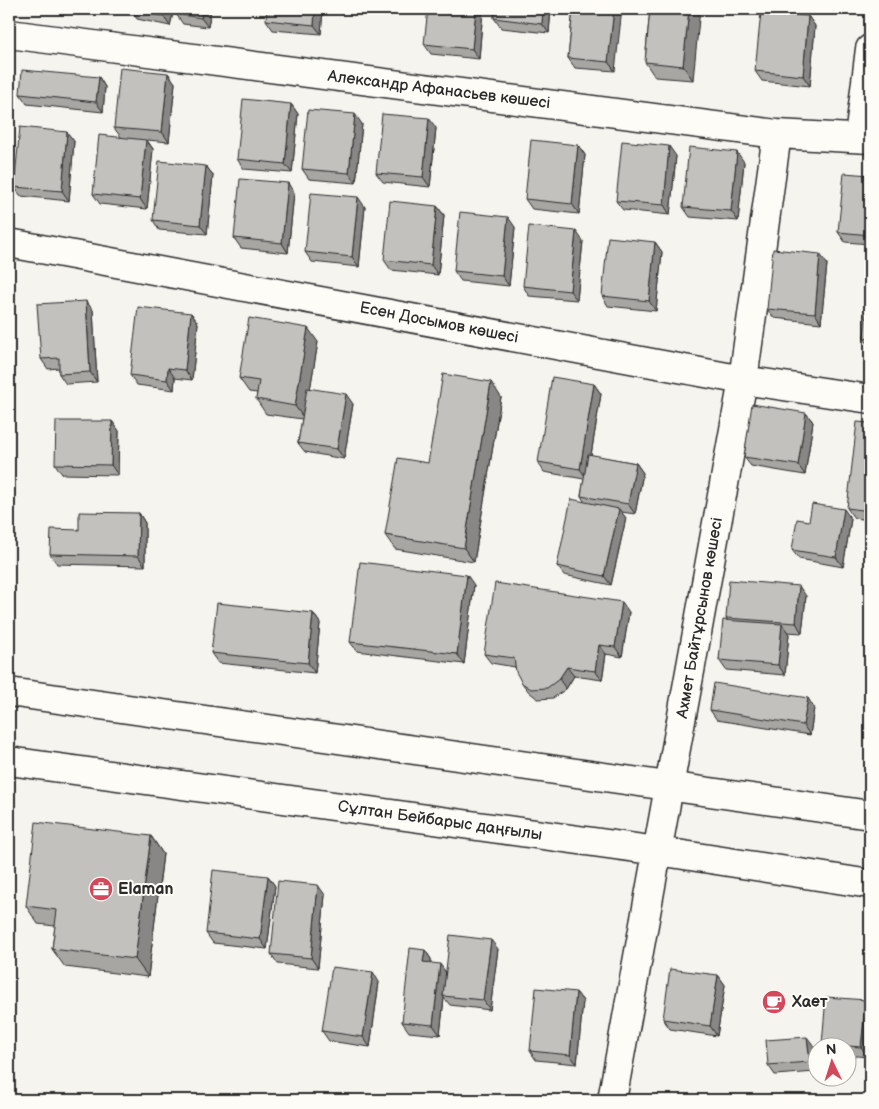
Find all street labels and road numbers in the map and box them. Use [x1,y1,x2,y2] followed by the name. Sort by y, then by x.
[326,67,551,113] street label: Александр Афанасьев көшесі
[358,298,520,348] street label: Есен Досымов көшесі
[673,516,727,721] street label: Ахмет Байтұрсынов көшесі
[337,797,543,845] street label: Сұлтан Бейбарыс даңғылы

